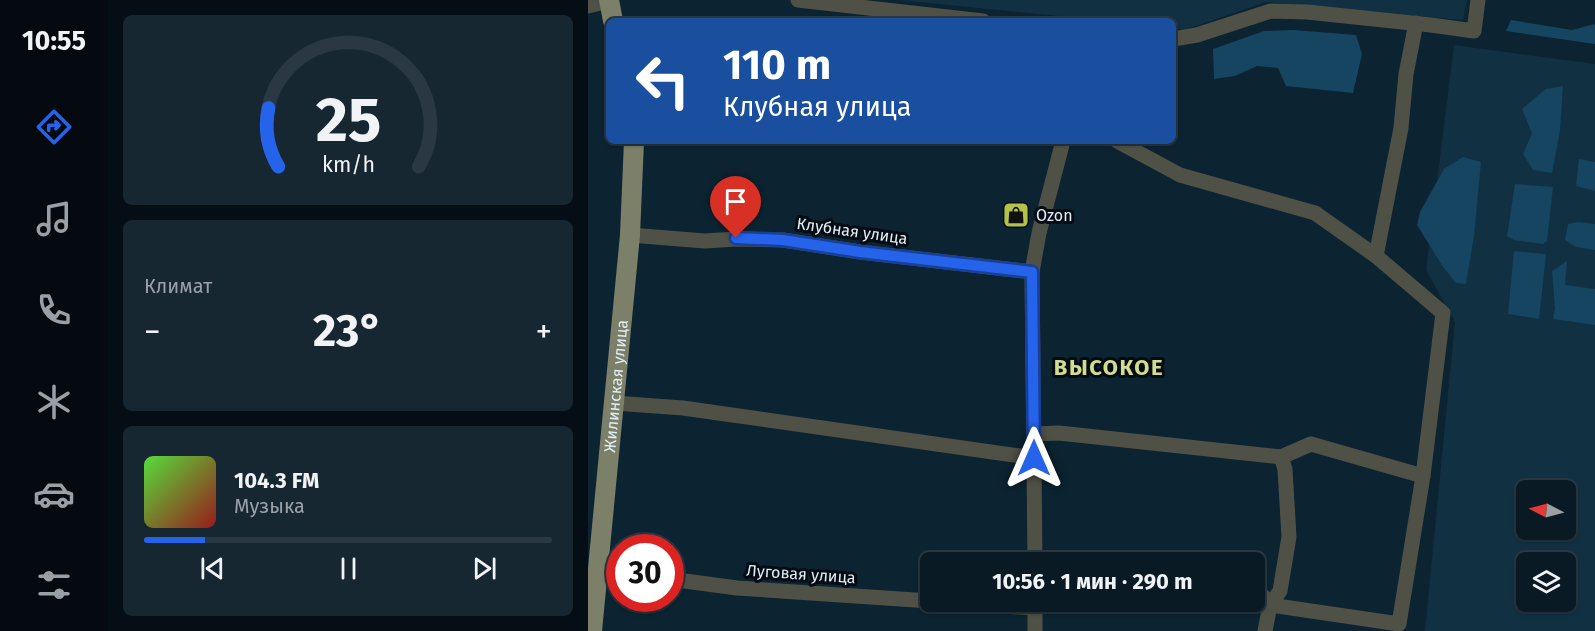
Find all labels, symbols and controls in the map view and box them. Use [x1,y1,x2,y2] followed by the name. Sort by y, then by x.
[22,25,86,57] text: 10:55
[723,40,831,90] text: 110 m
[624,42,702,120] icon: left
[315,83,381,158] text: 25
[723,91,911,123] text: Клубная улица
[33,106,75,148] icon: directions
[321,153,375,179] text: km/h
[710,176,761,238] pin
[719,185,752,218] icon: arrive
[33,198,75,240] icon: music
[1001,200,1031,230] shop icon: Ozon
[1036,206,1073,225] place label: Ozon
[795,214,909,248] street label: Клубная улица
[144,274,212,298] text: Климат
[33,289,75,331] icon: phone
[313,304,383,358] text: 23°
[144,312,161,352] text: −
[536,312,552,352] text: +
[600,319,631,453] street label: Жилинская улица
[1054,354,1164,381] district label: ВЫСОКОЕ
[33,381,75,423] icon: climate
[1002,426,1066,490] position arrow
[234,467,319,494] text: 104.3 FM
[33,473,75,515] icon: car
[1516,480,1576,540] north arrow
[1516,480,1576,612] map controls
[234,494,305,518] text: Музыка
[606,534,684,612] speed limit sign: 30
[196,552,229,585] icon: previous
[332,552,365,585] icon: pause
[468,552,501,585] icon: next
[1516,552,1576,612] button: layers
[746,561,856,587] street label: Луговая улица
[33,564,75,606] icon: filters
[992,568,1193,595] text: 10:56 · 1 мин · 290 m

